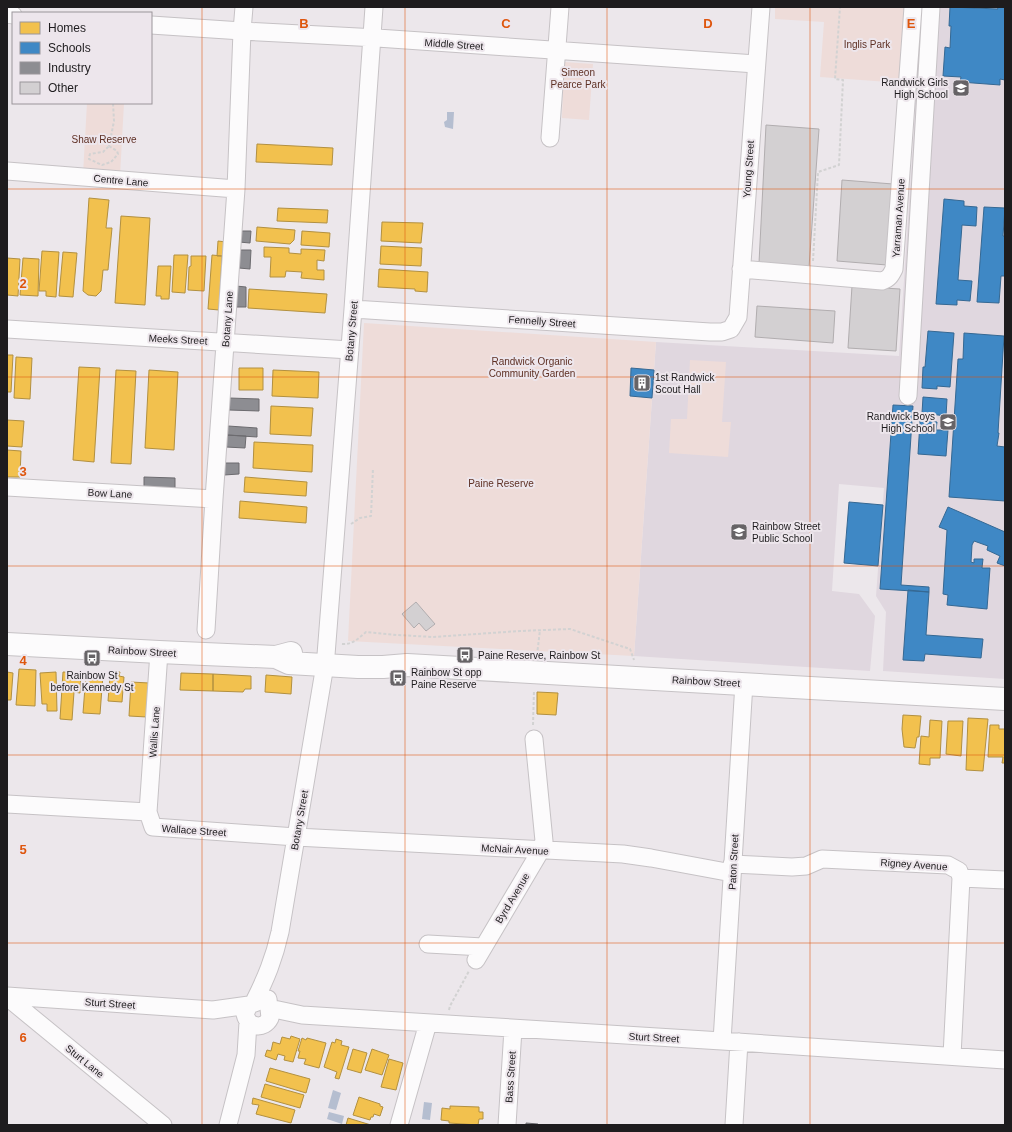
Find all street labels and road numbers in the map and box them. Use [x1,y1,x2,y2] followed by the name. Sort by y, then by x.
[424,37,484,52] street label: Middle Street
[741,140,756,198] street label: Young Street
[93,173,149,188] street label: Centre Lane
[890,178,907,258] street label: Yarraman Avenue
[220,290,235,347] street label: Botany Lane
[343,300,360,362] street label: Botany Street
[508,314,576,329] street label: Fennelly Street
[148,332,208,347] street label: Meeks Street
[87,487,133,500] street label: Bow Lane
[108,644,177,659] street label: Rainbow Street
[672,674,741,689] street label: Rainbow Street
[147,706,162,758] street label: Wallis Lane
[289,789,310,851] street label: Botany Street
[161,823,227,838] street label: Wallace Street
[727,834,740,890] street label: Paton Street
[481,842,549,857] street label: McNair Avenue
[880,857,948,872] street label: Rigney Avenue
[493,871,532,925] street label: Byrd Avenue
[84,996,136,1011] street label: Sturt Street
[628,1031,680,1044] street label: Sturt Street
[63,1043,106,1080] street label: Sturt Lane
[503,1051,518,1103] street label: Bass Street

